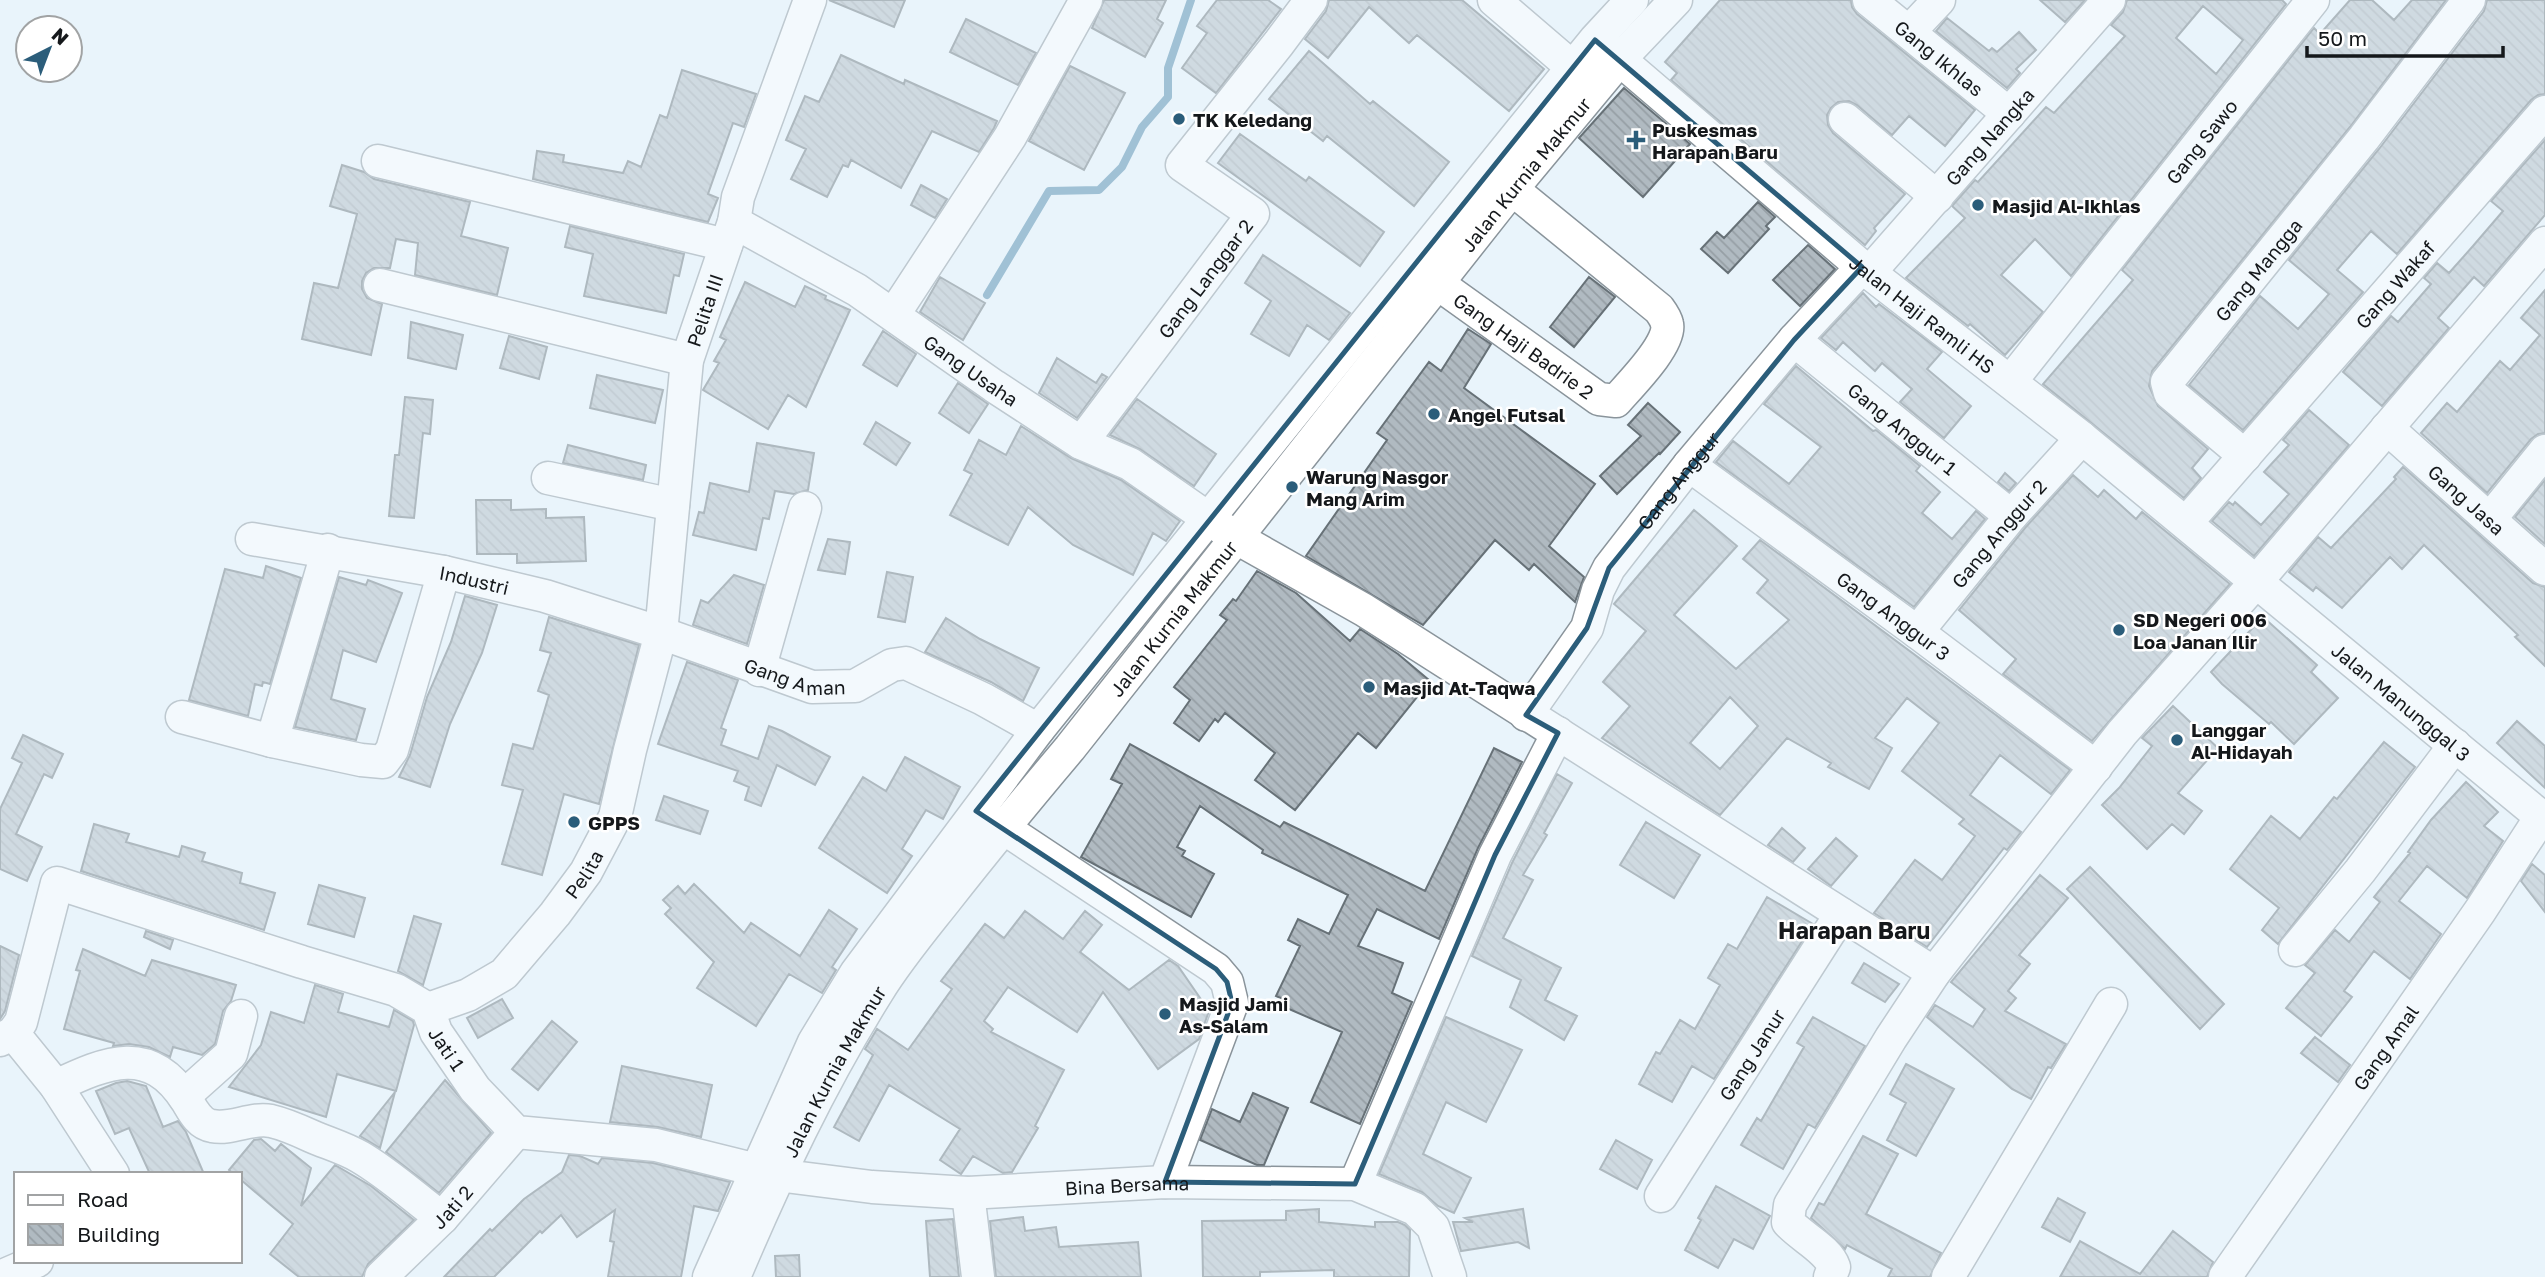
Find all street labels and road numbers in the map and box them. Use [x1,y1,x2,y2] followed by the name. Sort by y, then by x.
[1891,15,1989,100] street label: Gang Ikhlas
[1940,83,2038,190] street label: Gang Nangka
[1456,92,1595,256] street label: Jalan Kurnia Makmur
[2161,94,2242,188] street label: Gang Sawo
[1153,214,1257,342] street label: Gang Langgar 2
[2210,214,2306,325] street label: Gang Mangga
[2350,236,2439,333] street label: Gang Wakaf
[1845,250,2000,378] street label: Jalan Haji Ramli HS
[681,270,727,349] street label: Pelita III
[1449,287,1599,403] street label: Gang Haji Badrie 2
[920,329,1023,410] street label: Gang Usaha
[1844,377,1962,479] street label: Gang Anggur 1
[1632,426,1724,534] street label: Gang Anggur
[2424,459,2510,539] street label: Gang Jasa
[1946,474,2051,592] street label: Gang Anggur 2
[1104,535,1242,701] street label: Jalan Kurnia Makmur
[438,560,512,599] street label: Industri
[1833,566,1955,665] street label: Gang Anggur 3
[2327,638,2475,765] street label: Jalan Manunggal 3
[741,652,846,699] street label: Gang Aman
[559,846,607,903] street label: Pelita
[778,981,890,1161] street label: Jalan Kurnia Makmur
[2347,1000,2423,1094] street label: Gang Amal
[1714,1004,1789,1104] street label: Gang Janur
[424,1022,470,1075] street label: Jati 1
[1064,1170,1189,1199] street label: Bina Bersama
[427,1180,477,1233] street label: Jati 2

